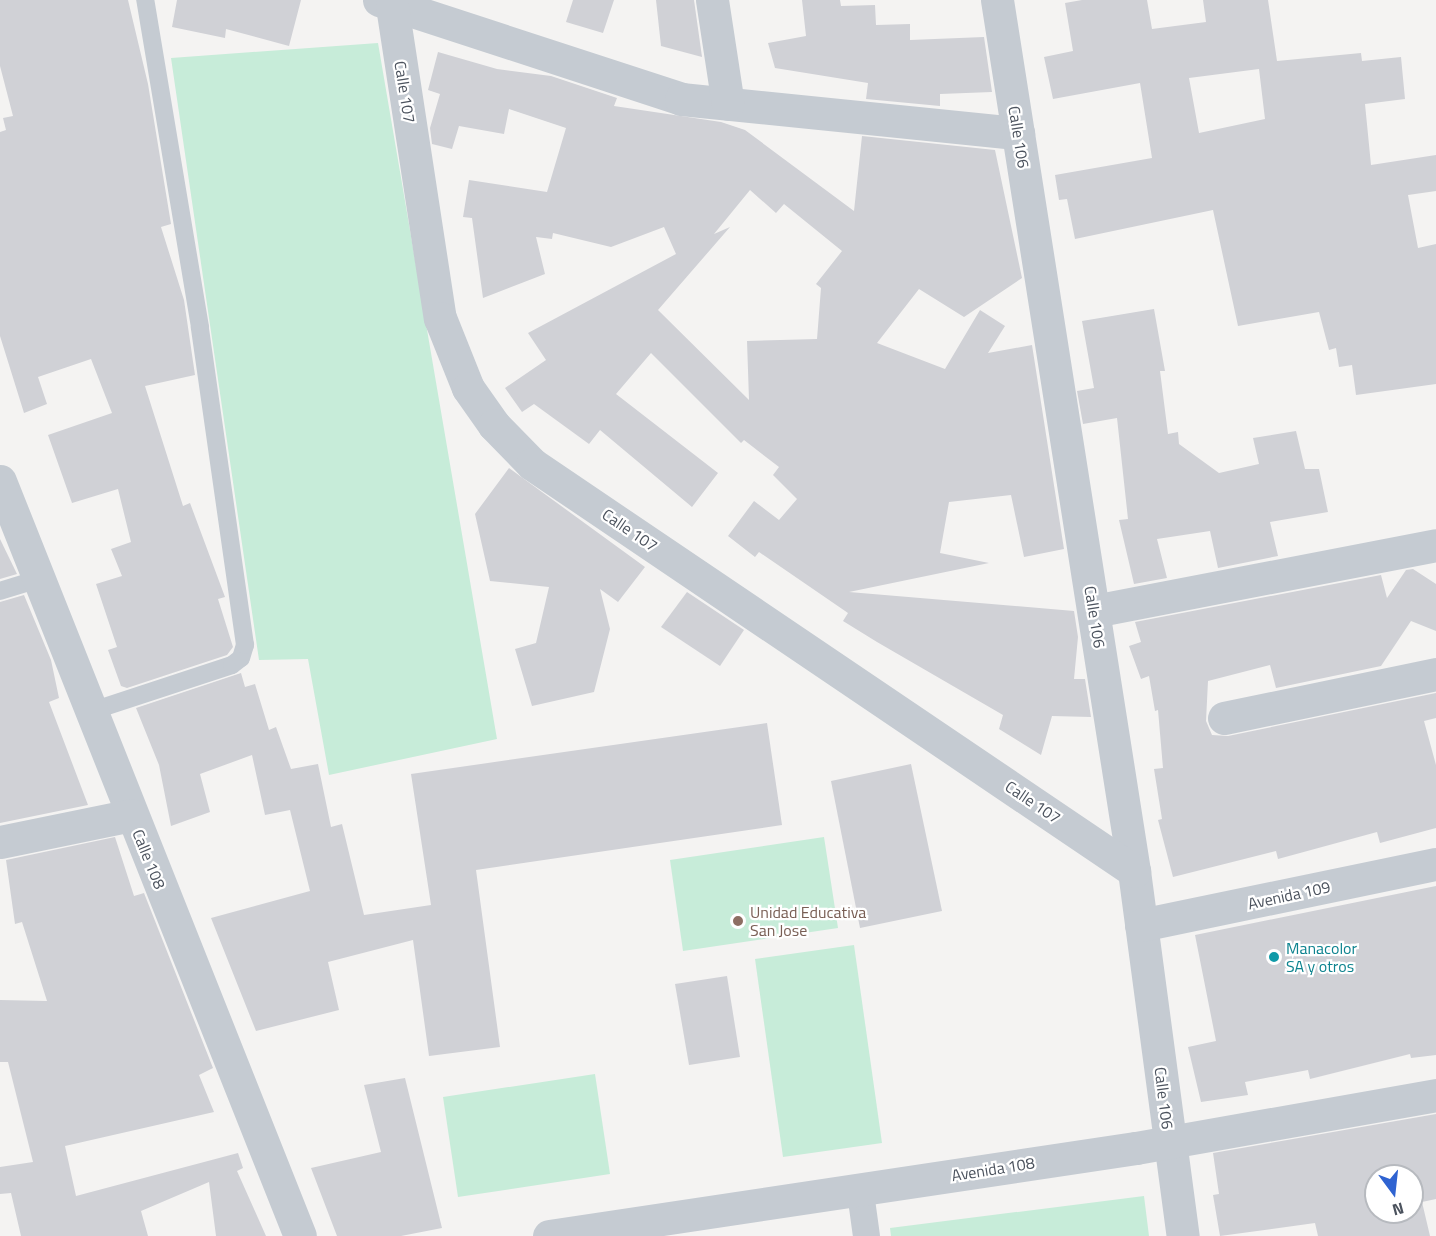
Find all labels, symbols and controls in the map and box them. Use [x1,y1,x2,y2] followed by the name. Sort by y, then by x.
[391,60,419,124] street label: Calle 107
[1005,105,1033,169] street label: Calle 106
[599,505,661,555] street label: Calle 107
[1081,585,1109,649] street label: Calle 106
[1002,777,1064,827] street label: Calle 107
[128,826,170,892] street label: Calle 108
[1246,877,1332,913] street label: Avenida 109
[750,902,866,940] place label: Unidad Educativa San Jose
[731,914,745,928] marker: Unidad Educativa San Jose
[1286,938,1357,976] place label: Manacolor SA y otros
[1267,950,1281,964] marker: Manacolor SA y otros
[1151,1066,1177,1130] street label: Calle 106
[950,1153,1036,1185] street label: Avenida 108
[1364,1164,1424,1224] north arrow
[1390,1196,1407,1222] text: N

